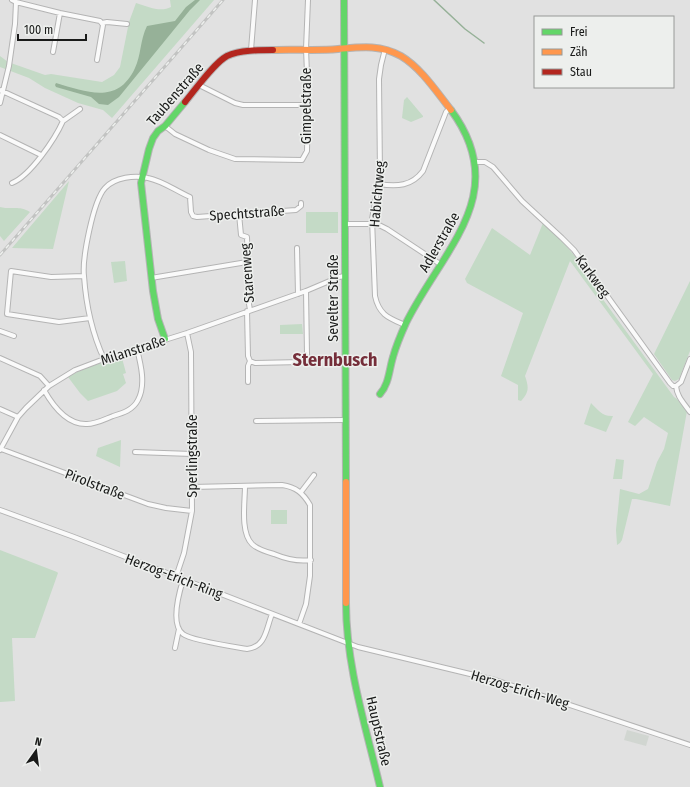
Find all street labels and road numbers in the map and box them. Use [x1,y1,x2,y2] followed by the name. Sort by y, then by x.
[143,59,207,129] street label: Taubenstraße
[298,68,315,144] street label: Gimpelstraße
[366,160,389,228] street label: Habichtweg
[209,202,285,225] street label: Spechtstraße
[415,209,463,275] street label: Adlerstraße
[237,242,258,303] street label: Starenweg
[572,252,614,301] street label: Karkweg
[325,254,342,342] street label: Sevelter Straße
[98,332,168,369] street label: Milanstraße
[184,414,201,498] street label: Sperlingstraße
[63,465,127,504] street label: Pirolstraße
[123,550,225,603] street label: Herzog-Erich-Ring
[469,666,571,713] street label: Herzog-Erich-Weg
[362,695,395,768] street label: Hauptstraße

